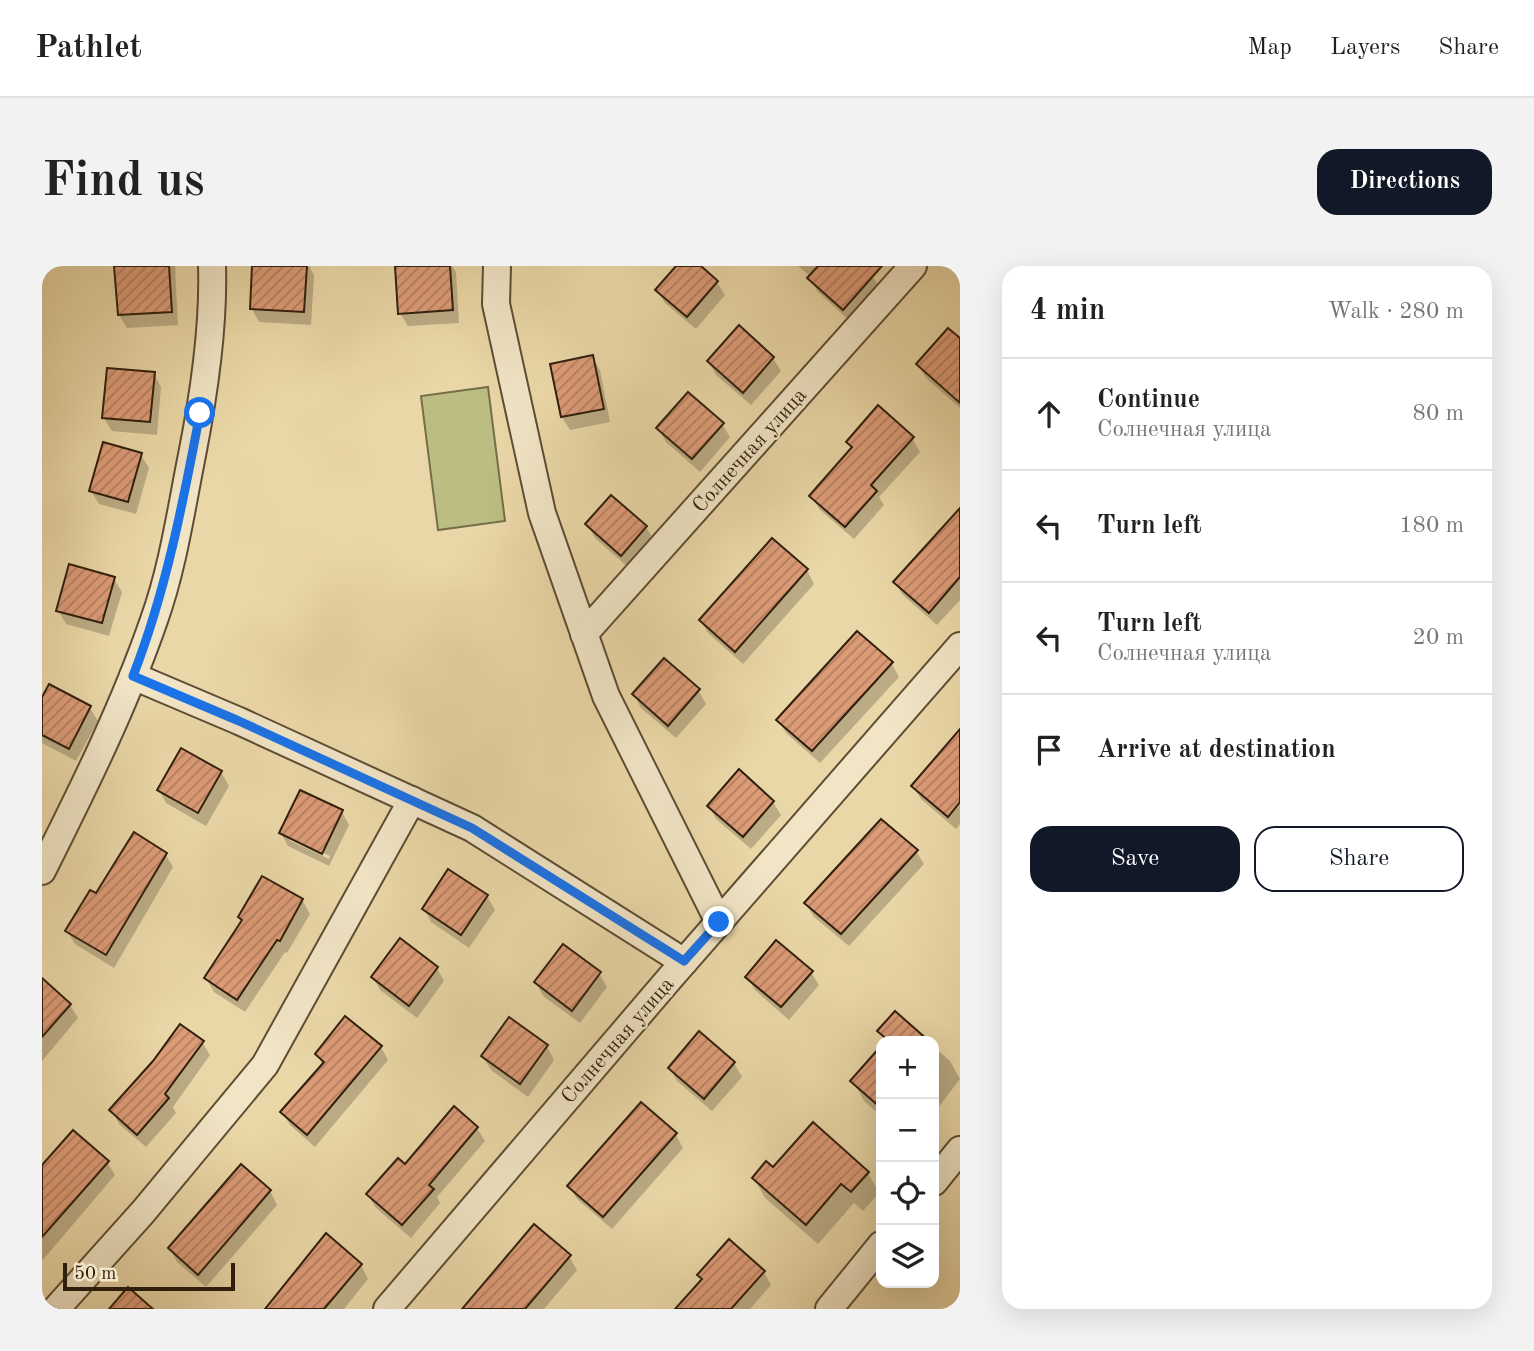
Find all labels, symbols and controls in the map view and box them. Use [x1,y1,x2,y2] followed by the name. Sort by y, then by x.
[35,32,142,65] text: Pathlet
[1248,36,1292,60] text: Map
[1330,36,1400,60] text: Layers
[1438,36,1499,60] text: Share
[1317,149,1492,215] button: Directions
[42,158,205,207] text: Find us
[1030,296,1105,326] text: 4 min
[1328,300,1464,323] text: Walk · 280 m
[689,385,811,517] street label: Солнечная улица
[1097,387,1200,413] text: Continue
[1030,395,1068,433] icon: ahead
[184,397,215,428] route start
[1413,402,1464,425] text: 80 m
[1097,418,1271,441] text: Солнечная улица
[1030,507,1068,545] icon: left
[1097,513,1202,539] text: Turn left
[1399,514,1464,537] text: 180 m
[1097,611,1202,637] text: Turn left
[1030,619,1068,657] icon: left
[1413,626,1464,649] text: 20 m
[1097,642,1271,665] text: Солнечная улица
[1030,731,1068,769] icon: arrive
[1097,737,1336,763] text: Arrive at destination
[1030,826,1240,892] button: Save
[1254,826,1464,892] button: Share
[703,906,734,937] route end
[558,974,678,1108] street label: Солнечная улица
[876,1036,939,1288] map controls
[876,1036,939,1099] button: +
[876,1099,939,1162] button: −
[876,1162,939,1225] button: locate
[876,1225,939,1288] button: layers
[63,1260,234,1292] scale bar
[74,1265,116,1284] text: 50 m

